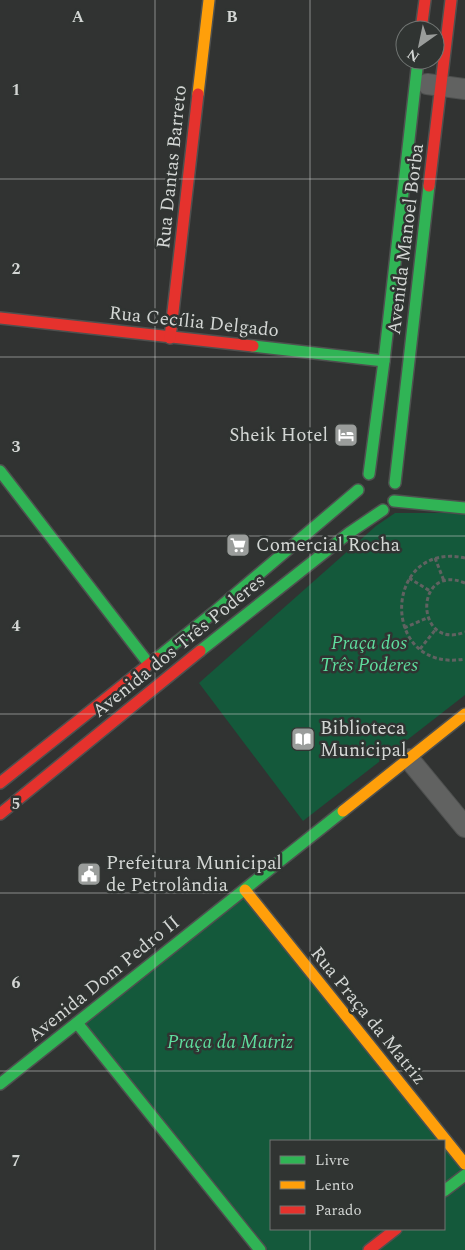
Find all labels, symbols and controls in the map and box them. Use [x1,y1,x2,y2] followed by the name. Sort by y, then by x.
[72,5,85,29] text: A
[226,5,238,29] text: B
[395,20,445,70] north arrow
[403,44,424,67] text: N
[12,78,20,102] text: 1
[149,84,195,250] street label: Rua Dantas Barreto
[380,141,432,336] street label: Avenida Manoel Borba
[12,257,21,281] text: 2
[108,299,280,345] street label: Rua Cecília Delgado
[229,421,328,450] place label: Sheik Hotel
[333,422,359,448] hotel icon: Sheik Hotel
[12,435,21,459] text: 3
[256,531,401,560] place label: Comercial Rocha
[225,532,251,558] supermarket icon: Comercial Rocha
[86,567,272,725] street label: Avenida dos Três Poderes
[12,614,21,638] text: 4
[320,629,418,680] park label: Praça dos Três Poderes
[320,714,407,765] place label: Biblioteca Municipal
[290,726,316,752] library icon: Biblioteca Municipal
[12,792,20,816] text: 5
[106,849,282,900] place label: Prefeitura Municipal de Petrolândia
[76,861,102,887] public building icon: Prefeitura Municipal de Petrolândia
[22,908,186,1050] street label: Avenida Dom Pedro II
[303,940,433,1092] street label: Rua Praça da Matriz
[12,971,21,995] text: 6
[167,1028,293,1057] park label: Praça da Matriz
[270,1140,445,1230] legend
[12,1149,21,1173] text: 7
[315,1149,350,1172] text: Livre
[315,1174,354,1197] text: Lento
[315,1199,362,1222] text: Parado

